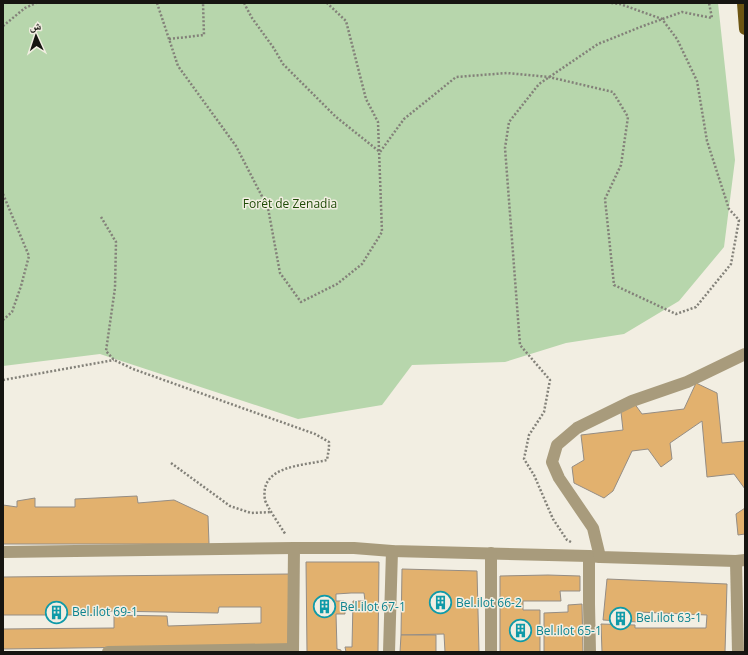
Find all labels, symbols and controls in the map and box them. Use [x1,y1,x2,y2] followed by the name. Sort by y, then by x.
[16,16,56,56] north arrow
[29,18,42,34] text: ش
[243,195,337,212] park label: Forêt de Zenadia
[427,590,453,616] building icon: Bel.ilot 66-2
[312,594,338,620] building icon: Bel.ilot 67-1
[456,594,522,611] place label: Bel.ilot 66-2
[340,598,406,615] place label: Bel.ilot 67-1
[43,599,69,625] building icon: Bel.ilot 69-1
[72,603,138,620] place label: Bel.ilot 69-1
[608,605,634,631] building icon: Bel.ilot 63-1
[636,609,702,626] place label: Bel.ilot 63-1
[507,618,533,644] building icon: Bel.ilot 65-1
[536,622,602,639] place label: Bel.ilot 65-1

